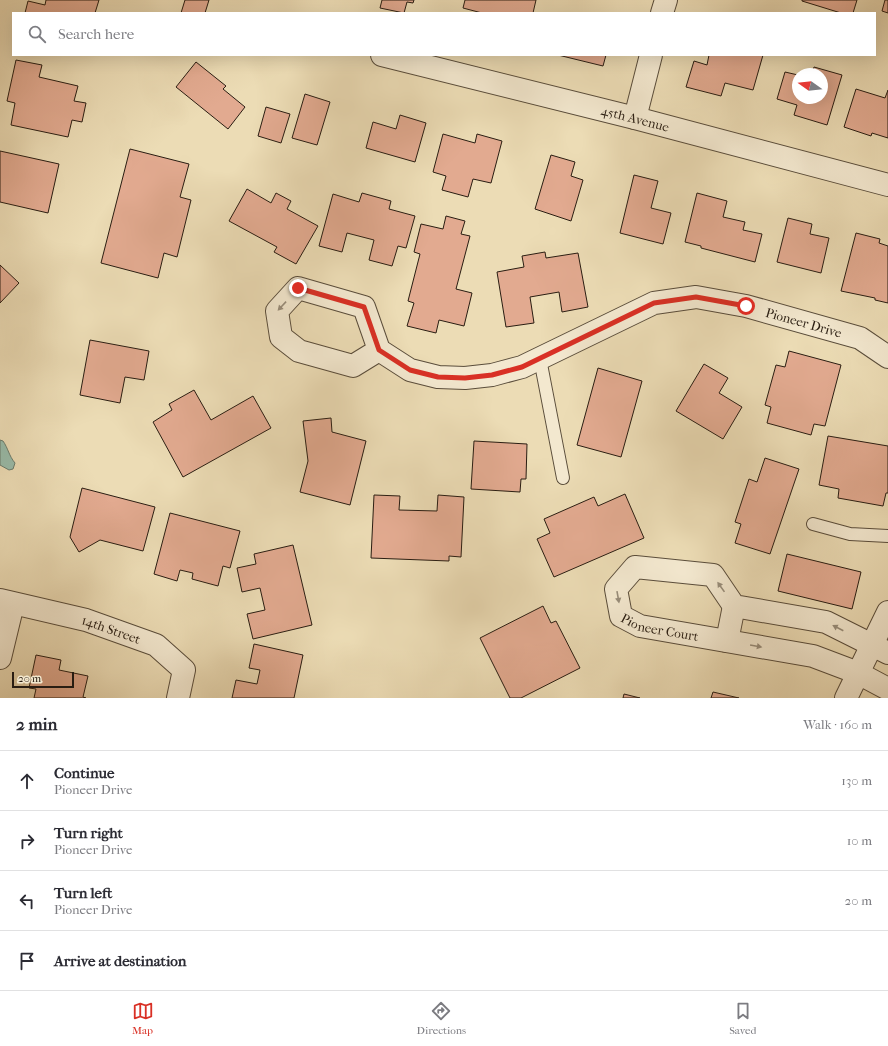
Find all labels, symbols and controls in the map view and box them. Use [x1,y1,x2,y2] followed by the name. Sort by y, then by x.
[12,12,876,56] search box
[26,23,48,45] icon: search
[58,25,134,43] text: Search here
[792,68,828,104] north arrow
[600,102,671,134] street label: 45th Avenue
[289,279,307,297] route end
[737,297,755,315] route start
[277,301,287,311] one-way arrow
[764,304,844,340] street label: Pioneer Drive
[717,582,725,592] one-way arrow
[615,591,621,604] one-way arrow
[618,610,700,644] street label: Pioneer Court
[80,612,143,646] street label: 14th Street
[832,625,844,631] one-way arrow
[750,643,762,649] one-way arrow
[12,670,74,689] scale bar
[18,672,41,685] text: 20 m
[16,714,57,734] text: 2 min
[803,717,872,732] text: Walk · 160 m
[54,764,114,782] text: Continue
[16,770,38,792] icon: ahead
[841,773,872,788] text: 130 m
[54,782,133,797] text: Pioneer Drive
[54,824,123,842] text: Turn right
[16,830,38,852] icon: right
[847,833,872,848] text: 10 m
[54,842,133,857] text: Pioneer Drive
[54,884,112,902] text: Turn left
[16,890,38,912] icon: left
[845,893,872,908] text: 20 m
[54,902,133,917] text: Pioneer Drive
[16,950,38,972] icon: arrive
[54,952,186,970] text: Arrive at destination
[132,1000,154,1037] tab: Map
[417,1000,466,1037] tab: Directions
[729,1000,756,1037] tab: Saved

